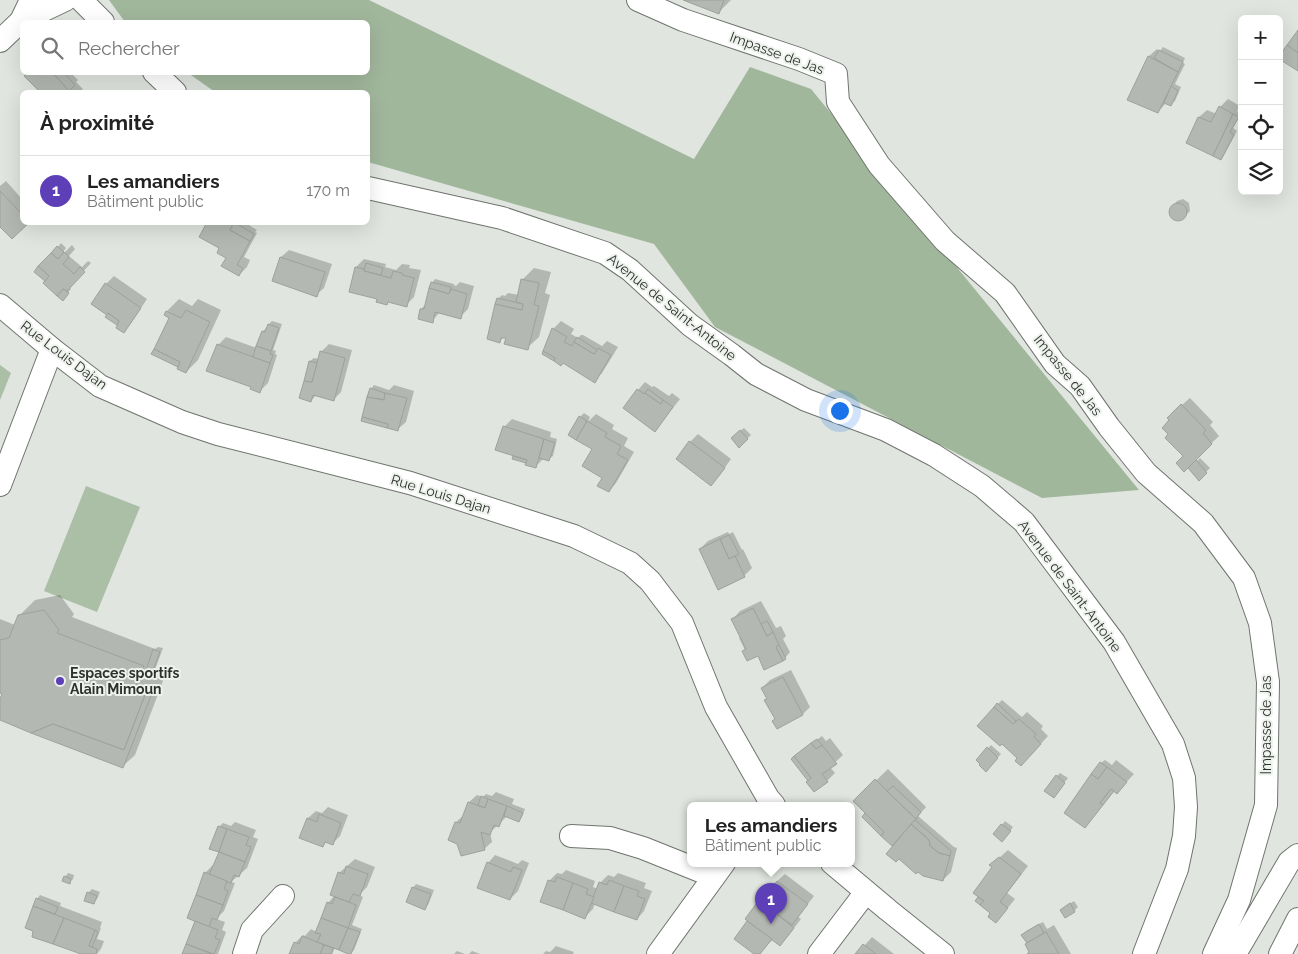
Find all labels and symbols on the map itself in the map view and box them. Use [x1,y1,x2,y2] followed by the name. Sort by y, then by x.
[728,29,826,78] street label: Impasse de Jas
[604,250,740,364] street label: Avenue de Saint-Antoine
[18,317,110,393] street label: Rue Louis Dajan
[1031,331,1106,419] street label: Impasse de Jas
[827,398,853,424] your location
[389,471,493,517] street label: Rue Louis Dajan
[1015,517,1125,655] street label: Avenue de Saint-Antoine
[70,665,180,697] place label: Espaces sportifs Alain Mimoun
[54,675,66,687] marker: Espaces sportifs Alain Mimoun
[1258,675,1274,775] street label: Impasse de Jas
[755,883,787,924] pin: 1

